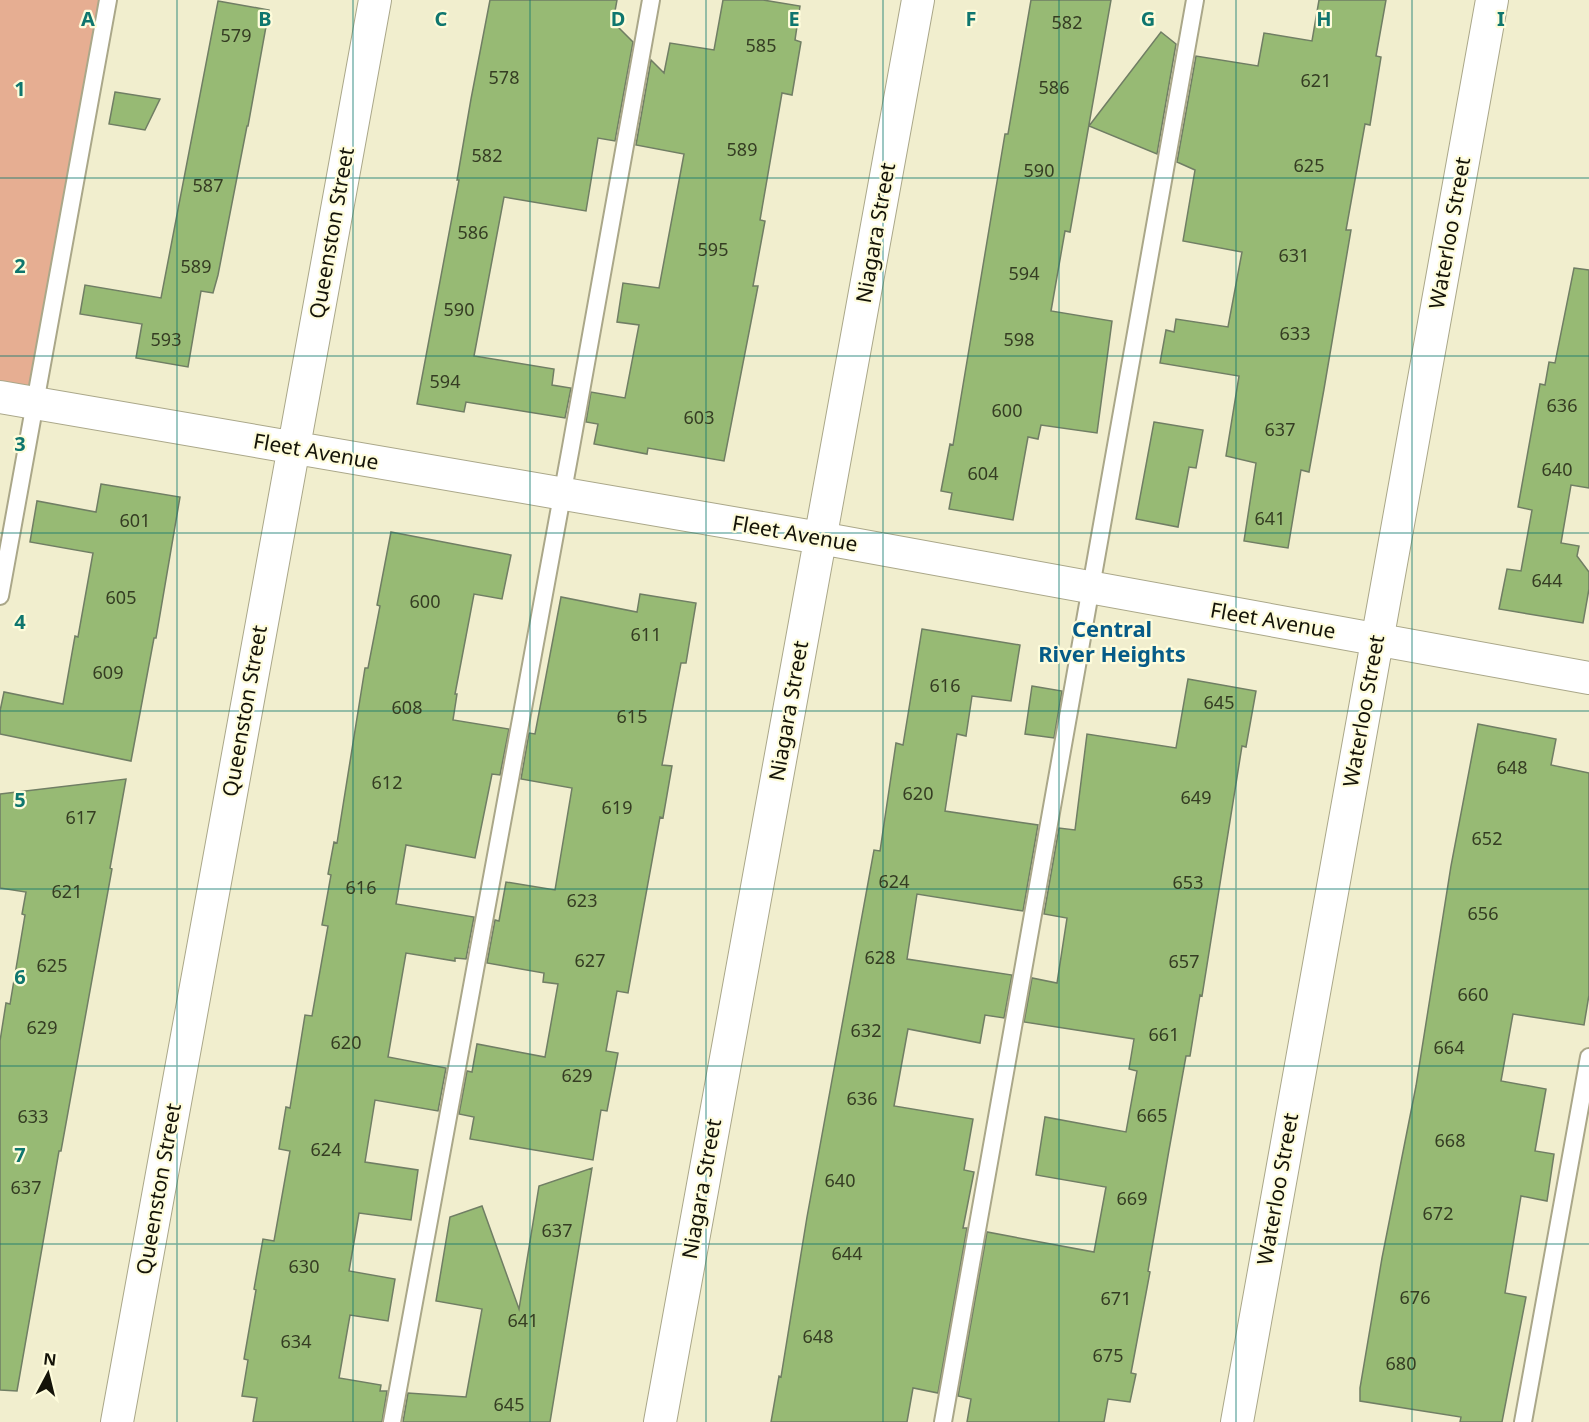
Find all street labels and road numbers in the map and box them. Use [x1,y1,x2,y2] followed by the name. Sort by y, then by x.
[302,145,360,321] street label: Queenston Street
[1422,154,1476,311] street label: Waterloo Street
[849,160,901,305] street label: Niagara Street
[251,426,381,476] street label: Fleet Avenue
[730,508,860,558] street label: Fleet Avenue
[1208,595,1338,645] street label: Fleet Avenue
[215,623,273,799] street label: Queenston Street
[1336,632,1390,789] street label: Waterloo Street
[762,638,814,783] street label: Niagara Street
[129,1101,187,1277] street label: Queenston Street
[1250,1110,1304,1267] street label: Waterloo Street
[675,1116,727,1261] street label: Niagara Street

